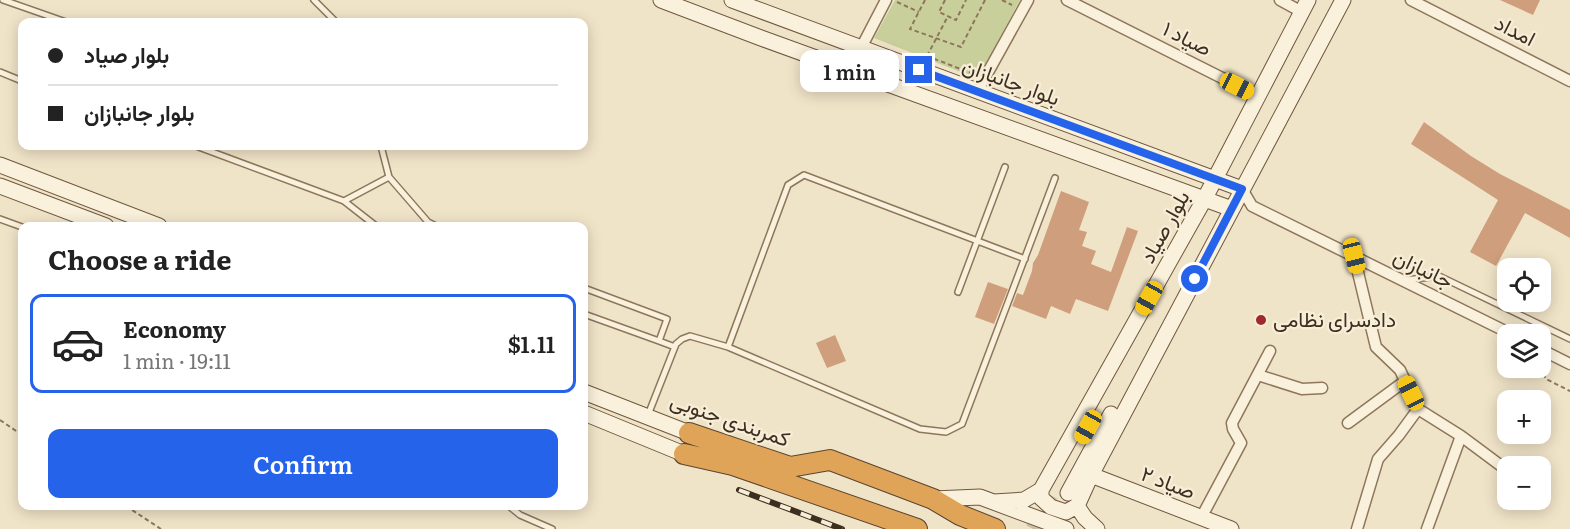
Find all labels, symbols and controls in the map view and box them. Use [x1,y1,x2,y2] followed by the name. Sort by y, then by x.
[1490,5,1542,52] street label: امداد
[1158,11,1218,62] street label: صیاد ۱
[84,37,169,70] text: بلوار صیاد
[959,48,1065,112] street label: بلوار جانبازان
[799,49,898,91] callout: 1 min
[823,56,876,86] text: 1 min
[905,56,932,83] route end
[1217,70,1257,102] car
[84,95,194,128] text: بلوار جانبازان
[1130,184,1196,268] street label: بلوار صیاد
[1341,236,1367,276] car
[48,238,231,278] text: Choose a ride
[1389,239,1459,295] street label: جانبازان
[1497,258,1551,510] map controls
[1497,258,1551,312] button: locate
[1181,265,1208,292] route start
[1132,278,1166,318] car
[1273,302,1396,333] place label: دادسرای نظامی
[123,312,226,345] text: Economy
[1254,313,1268,327] marker: دادسرای نظامی
[51,317,105,371] icon: car
[1497,324,1551,378] button: layers
[508,327,555,360] text: $1.11
[123,345,231,375] text: 1 min · 19:11
[1395,373,1427,413] car
[667,383,795,453] street label: کمربندی جنوبی
[1497,390,1551,444] button: +
[1071,407,1105,447] car
[48,429,558,498] button: Confirm
[1137,456,1201,505] street label: صیاد ۲
[1497,456,1551,510] button: −

